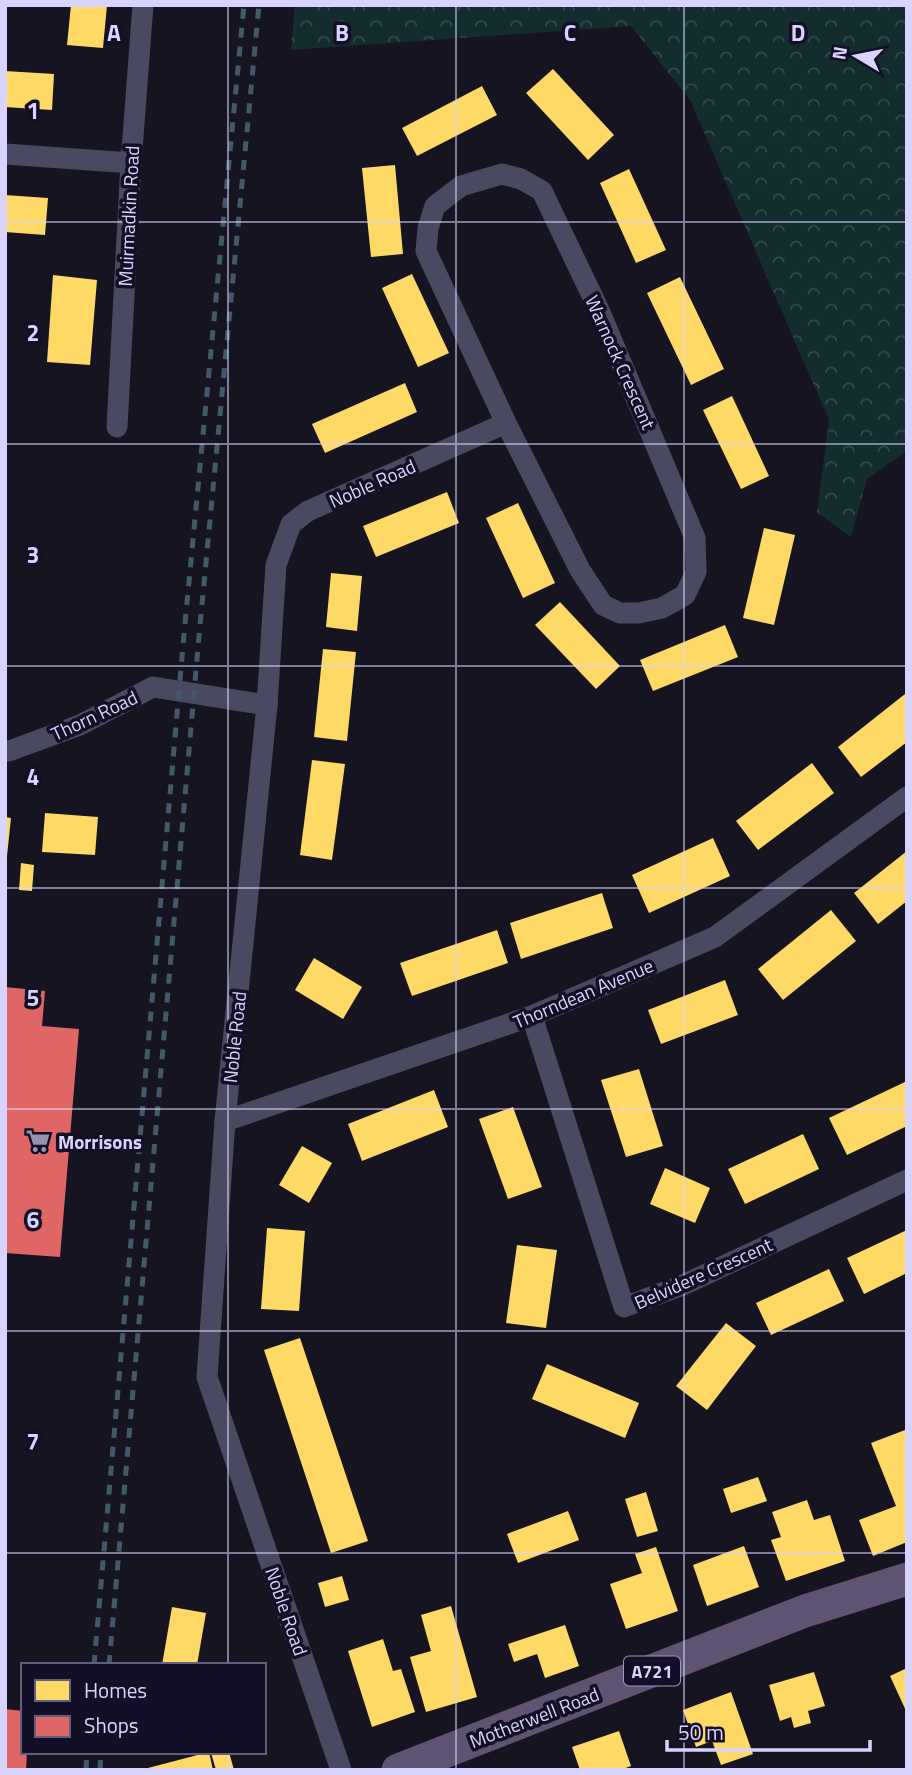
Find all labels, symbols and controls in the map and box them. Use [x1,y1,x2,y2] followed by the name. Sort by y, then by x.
[107,15,121,50] text: A
[335,15,349,50] text: B
[564,15,576,50] text: C
[791,15,805,50] text: D
[821,21,891,91] north arrow
[823,44,854,62] text: N
[27,93,39,128] text: 1
[110,145,146,287] street label: Muirmadkin Road
[578,290,664,434] street label: Warnock Crescent
[27,315,39,350] text: 2
[324,451,420,515] street label: Noble Road
[27,537,39,572] text: 3
[46,682,142,748] street label: Thorn Road
[27,759,39,794] text: 4
[508,950,658,1036] street label: Thorndean Avenue
[27,980,39,1015] text: 5
[215,990,253,1084] street label: Noble Road
[24,1127,52,1155] supermarket icon: Morrisons
[58,1127,142,1156] place label: Morrisons
[27,1202,40,1237] text: 6
[629,1229,777,1316] street label: Belvidere Crescent
[27,1424,39,1459] text: 7
[258,1563,316,1659] street label: Noble Road
[624,1656,680,1686] road number: A721
[21,1663,266,1754] legend
[84,1674,147,1706] text: Homes
[465,1679,603,1755] street label: Motherwell Road
[667,1708,870,1752] scale bar
[84,1709,139,1741] text: Shops
[678,1716,724,1748] text: 50 m

